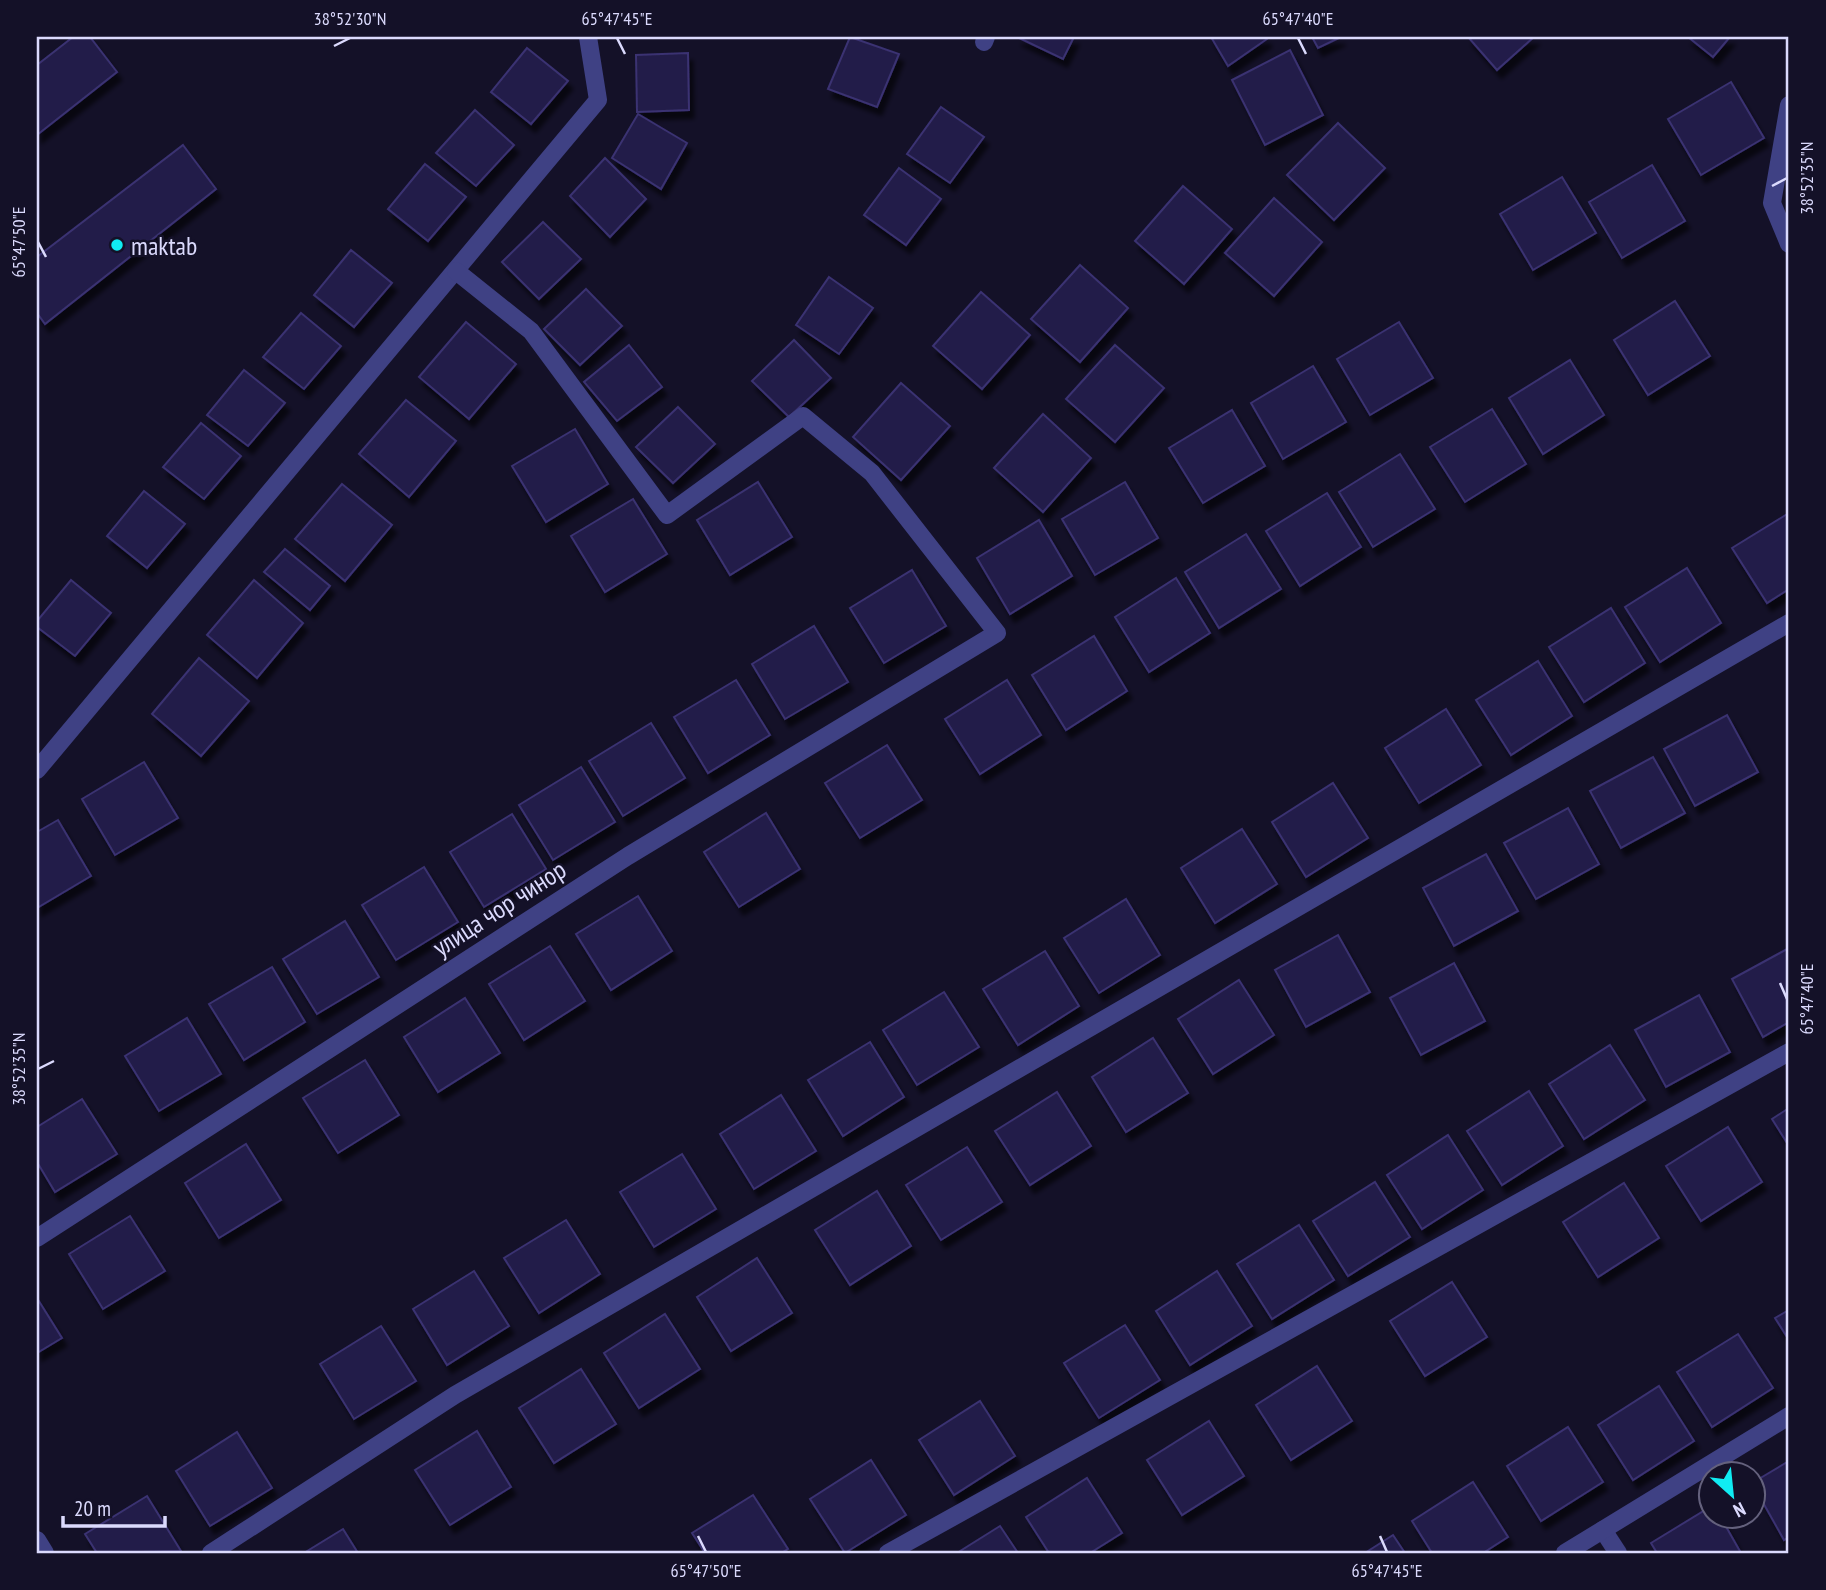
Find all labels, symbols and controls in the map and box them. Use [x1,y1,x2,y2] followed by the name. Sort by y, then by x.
[314,7,386,30] text: 38°52'30"N
[582,7,652,30] text: 65°47'45"E
[1263,7,1333,30] text: 65°47'40"E
[1795,142,1818,214] text: 38°52'35"N
[7,207,30,277] text: 65°47'50"E
[131,229,197,262] place label: maktab
[109,237,125,253] marker: maktab
[426,853,572,963] street label: улица чор чинор
[1795,964,1818,1034] text: 65°47'40"E
[7,1033,30,1105] text: 38°52'35"N
[1696,1460,1766,1530] north arrow
[63,1485,164,1529] scale bar
[74,1495,111,1522] text: 20 m
[1730,1497,1750,1523] text: N
[671,1559,741,1582] text: 65°47'50"E
[1352,1559,1422,1582] text: 65°47'45"E

